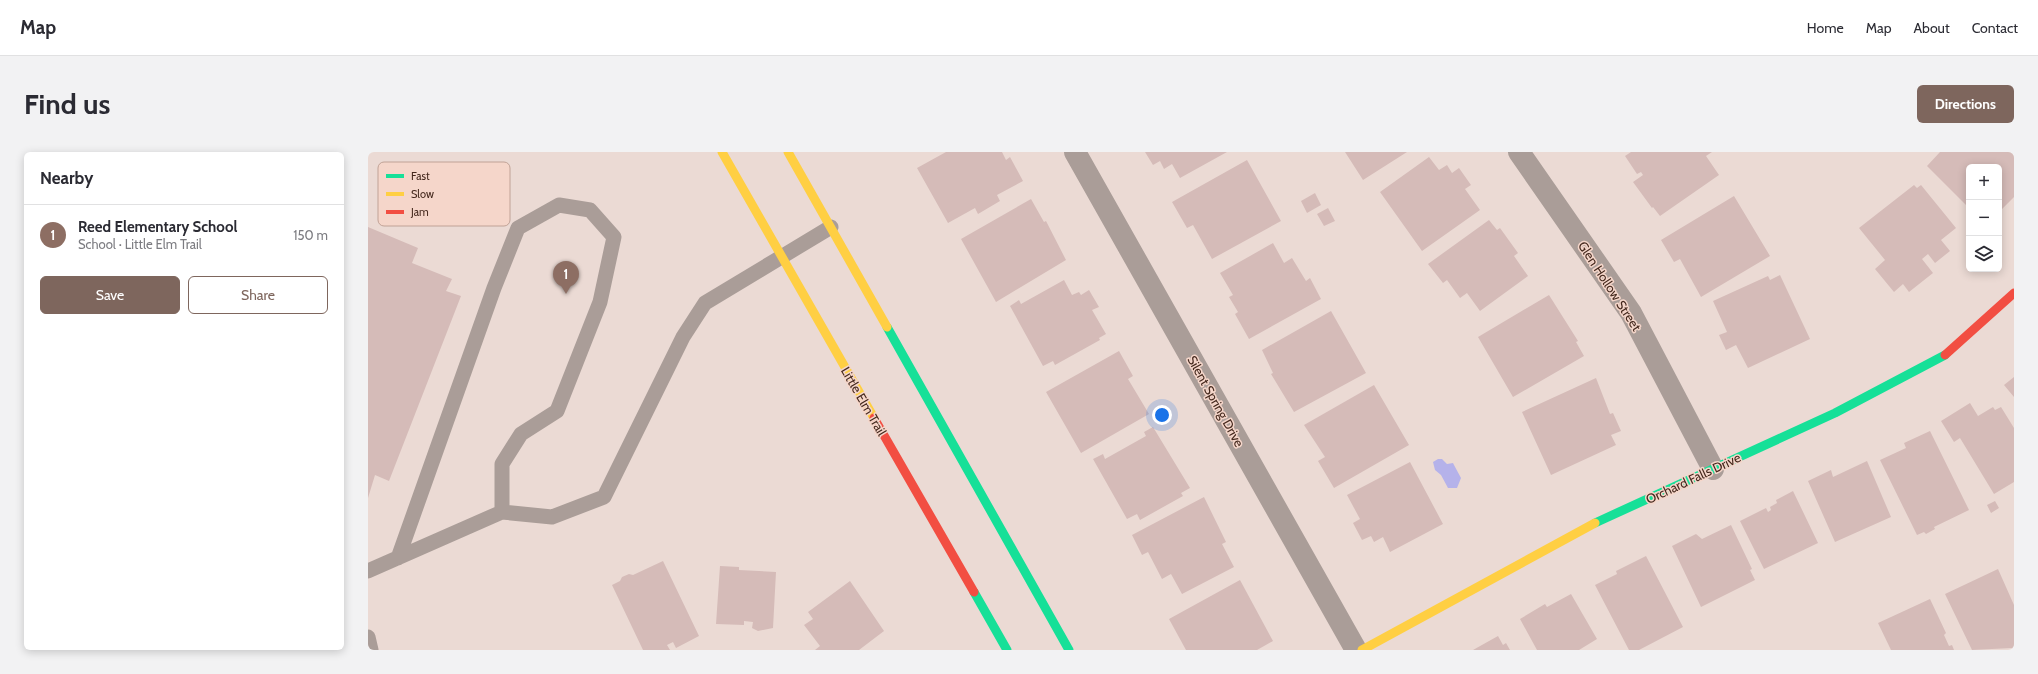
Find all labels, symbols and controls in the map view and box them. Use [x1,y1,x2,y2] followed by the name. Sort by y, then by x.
[20,16,56,39] text: Map
[1807,19,1844,37] text: Home
[1866,19,1891,37] text: Map
[1913,19,1950,37] text: About
[1972,19,2018,37] text: Contact
[1917,85,2014,123] button: Directions
[24,87,110,121] text: Find us
[378,162,510,226] legend
[1966,164,2002,272] map controls
[1966,164,2002,200] button: +
[40,168,93,188] text: Nearby
[411,169,430,183] text: Fast
[411,187,434,201] text: Slow
[1966,200,2002,236] button: −
[410,205,429,219] text: Jam
[78,218,237,236] text: Reed Elementary School
[51,227,55,243] text: 1
[293,227,328,243] text: 150 m
[78,236,202,252] text: School · Little Elm Trail
[1966,236,2002,272] button: layers
[1575,238,1645,334] street label: Glen Hollow Street
[553,261,579,294] pin: 1
[40,276,180,314] button: Save
[188,276,328,314] button: Share
[1184,353,1248,450] street label: Silent Spring Drive
[838,364,890,438] street label: Little Elm Trail
[1152,405,1172,425] your location
[1643,449,1743,507] street label: Orchard Falls Drive

